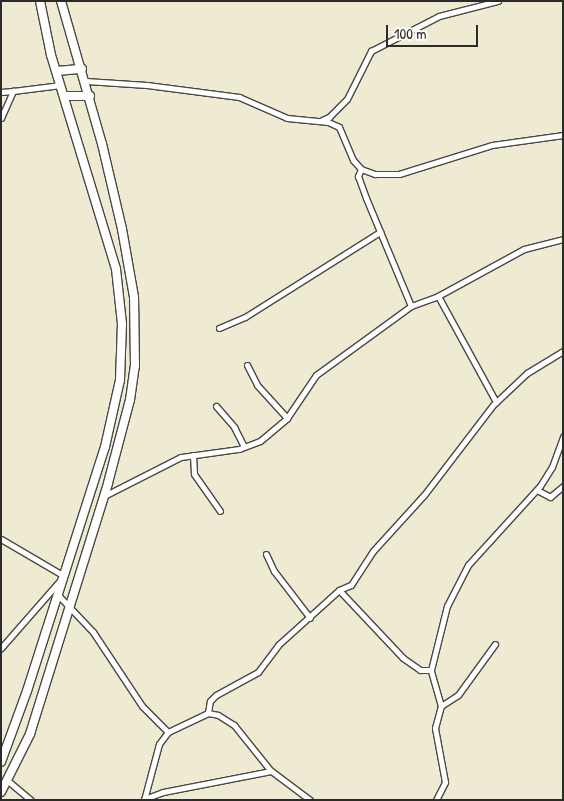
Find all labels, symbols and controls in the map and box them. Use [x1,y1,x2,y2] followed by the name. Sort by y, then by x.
[389,15,482,47] scale bar
[394,23,427,44] text: 100 m

